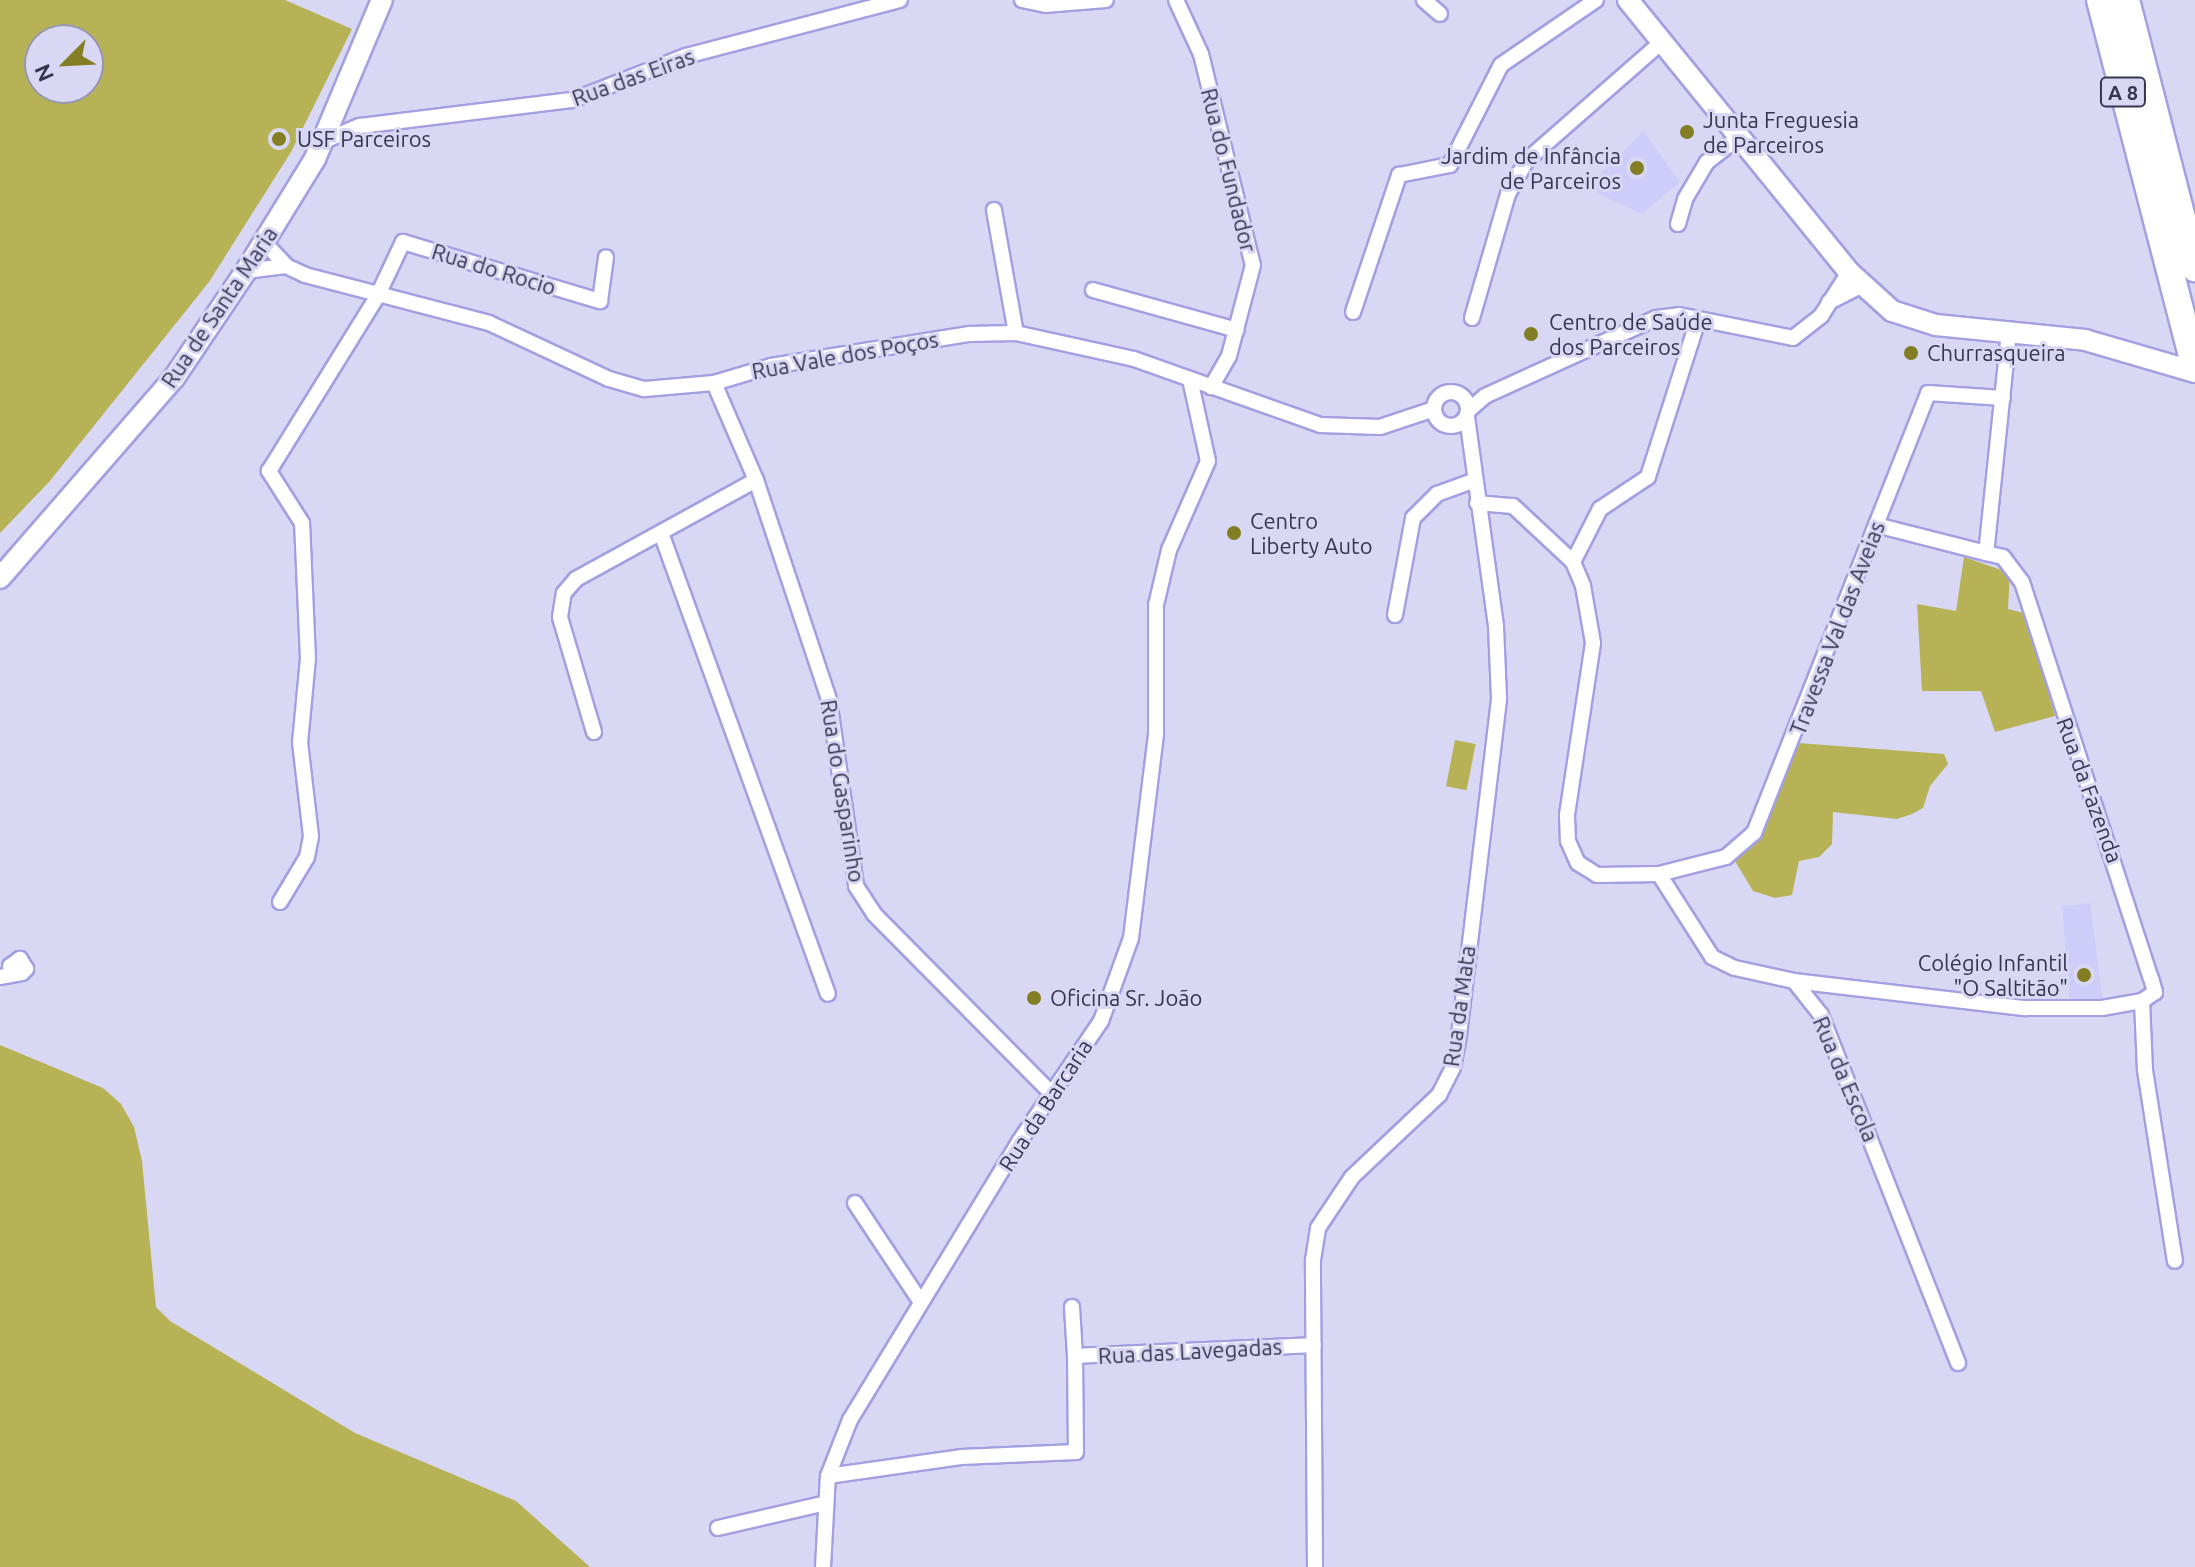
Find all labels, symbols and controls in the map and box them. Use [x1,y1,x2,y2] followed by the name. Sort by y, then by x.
[24,24,104,104] north arrow
[568,43,698,111] street label: Rua das Eiras
[29,61,58,86] text: N
[2099,76,2147,108] road number: A 8
[1196,85,1262,255] street label: Rua do Fundador
[1703,106,1859,158] place label: Junta Freguesia de Parceiros
[1678,123,1696,141] marker: Junta Freguesia de Parceiros
[297,126,431,152] place label: USF Parceiros
[268,128,290,150] marker: USF Parceiros
[1441,142,1621,194] place label: Jardim de Infância de Parceiros
[1628,159,1646,177] marker: Jardim de Infância de Parceiros
[155,222,283,392] street label: Rua de Santa Maria
[429,238,559,300] street label: Rua do Rocio
[1549,308,1713,360] place label: Centro de Saúde dos Parceiros
[1520,323,1542,345] marker: Centro de Saúde dos Parceiros
[750,326,940,384] street label: Rua Vale dos Poços
[1927,340,2066,366] place label: Churrasqueira
[1902,344,1920,362] marker: Churrasqueira
[1250,507,1373,558] place label: Centro Liberty Auto
[1784,517,1890,739] street label: Travessa Val das Aveias
[1225,524,1243,542] marker: Centro Liberty Auto
[816,698,870,884] street label: Rua do Gasparinho
[2051,714,2129,866] street label: Rua da Fazenda
[1437,944,1481,1068] street label: Rua da Mata
[1918,949,2068,1000] place label: Colégio Infantil "O Saltitão"
[2075,966,2093,984] marker: Colégio Infantil "O Saltitão"
[1050,985,1202,1011] place label: Oficina Sr. João
[1025,989,1043,1007] marker: Oficina Sr. João
[1808,1012,1884,1146] street label: Rua da Escola
[993,1034,1097,1176] street label: Rua da Barcaria
[1097,1333,1283,1369] street label: Rua das Lavegadas

